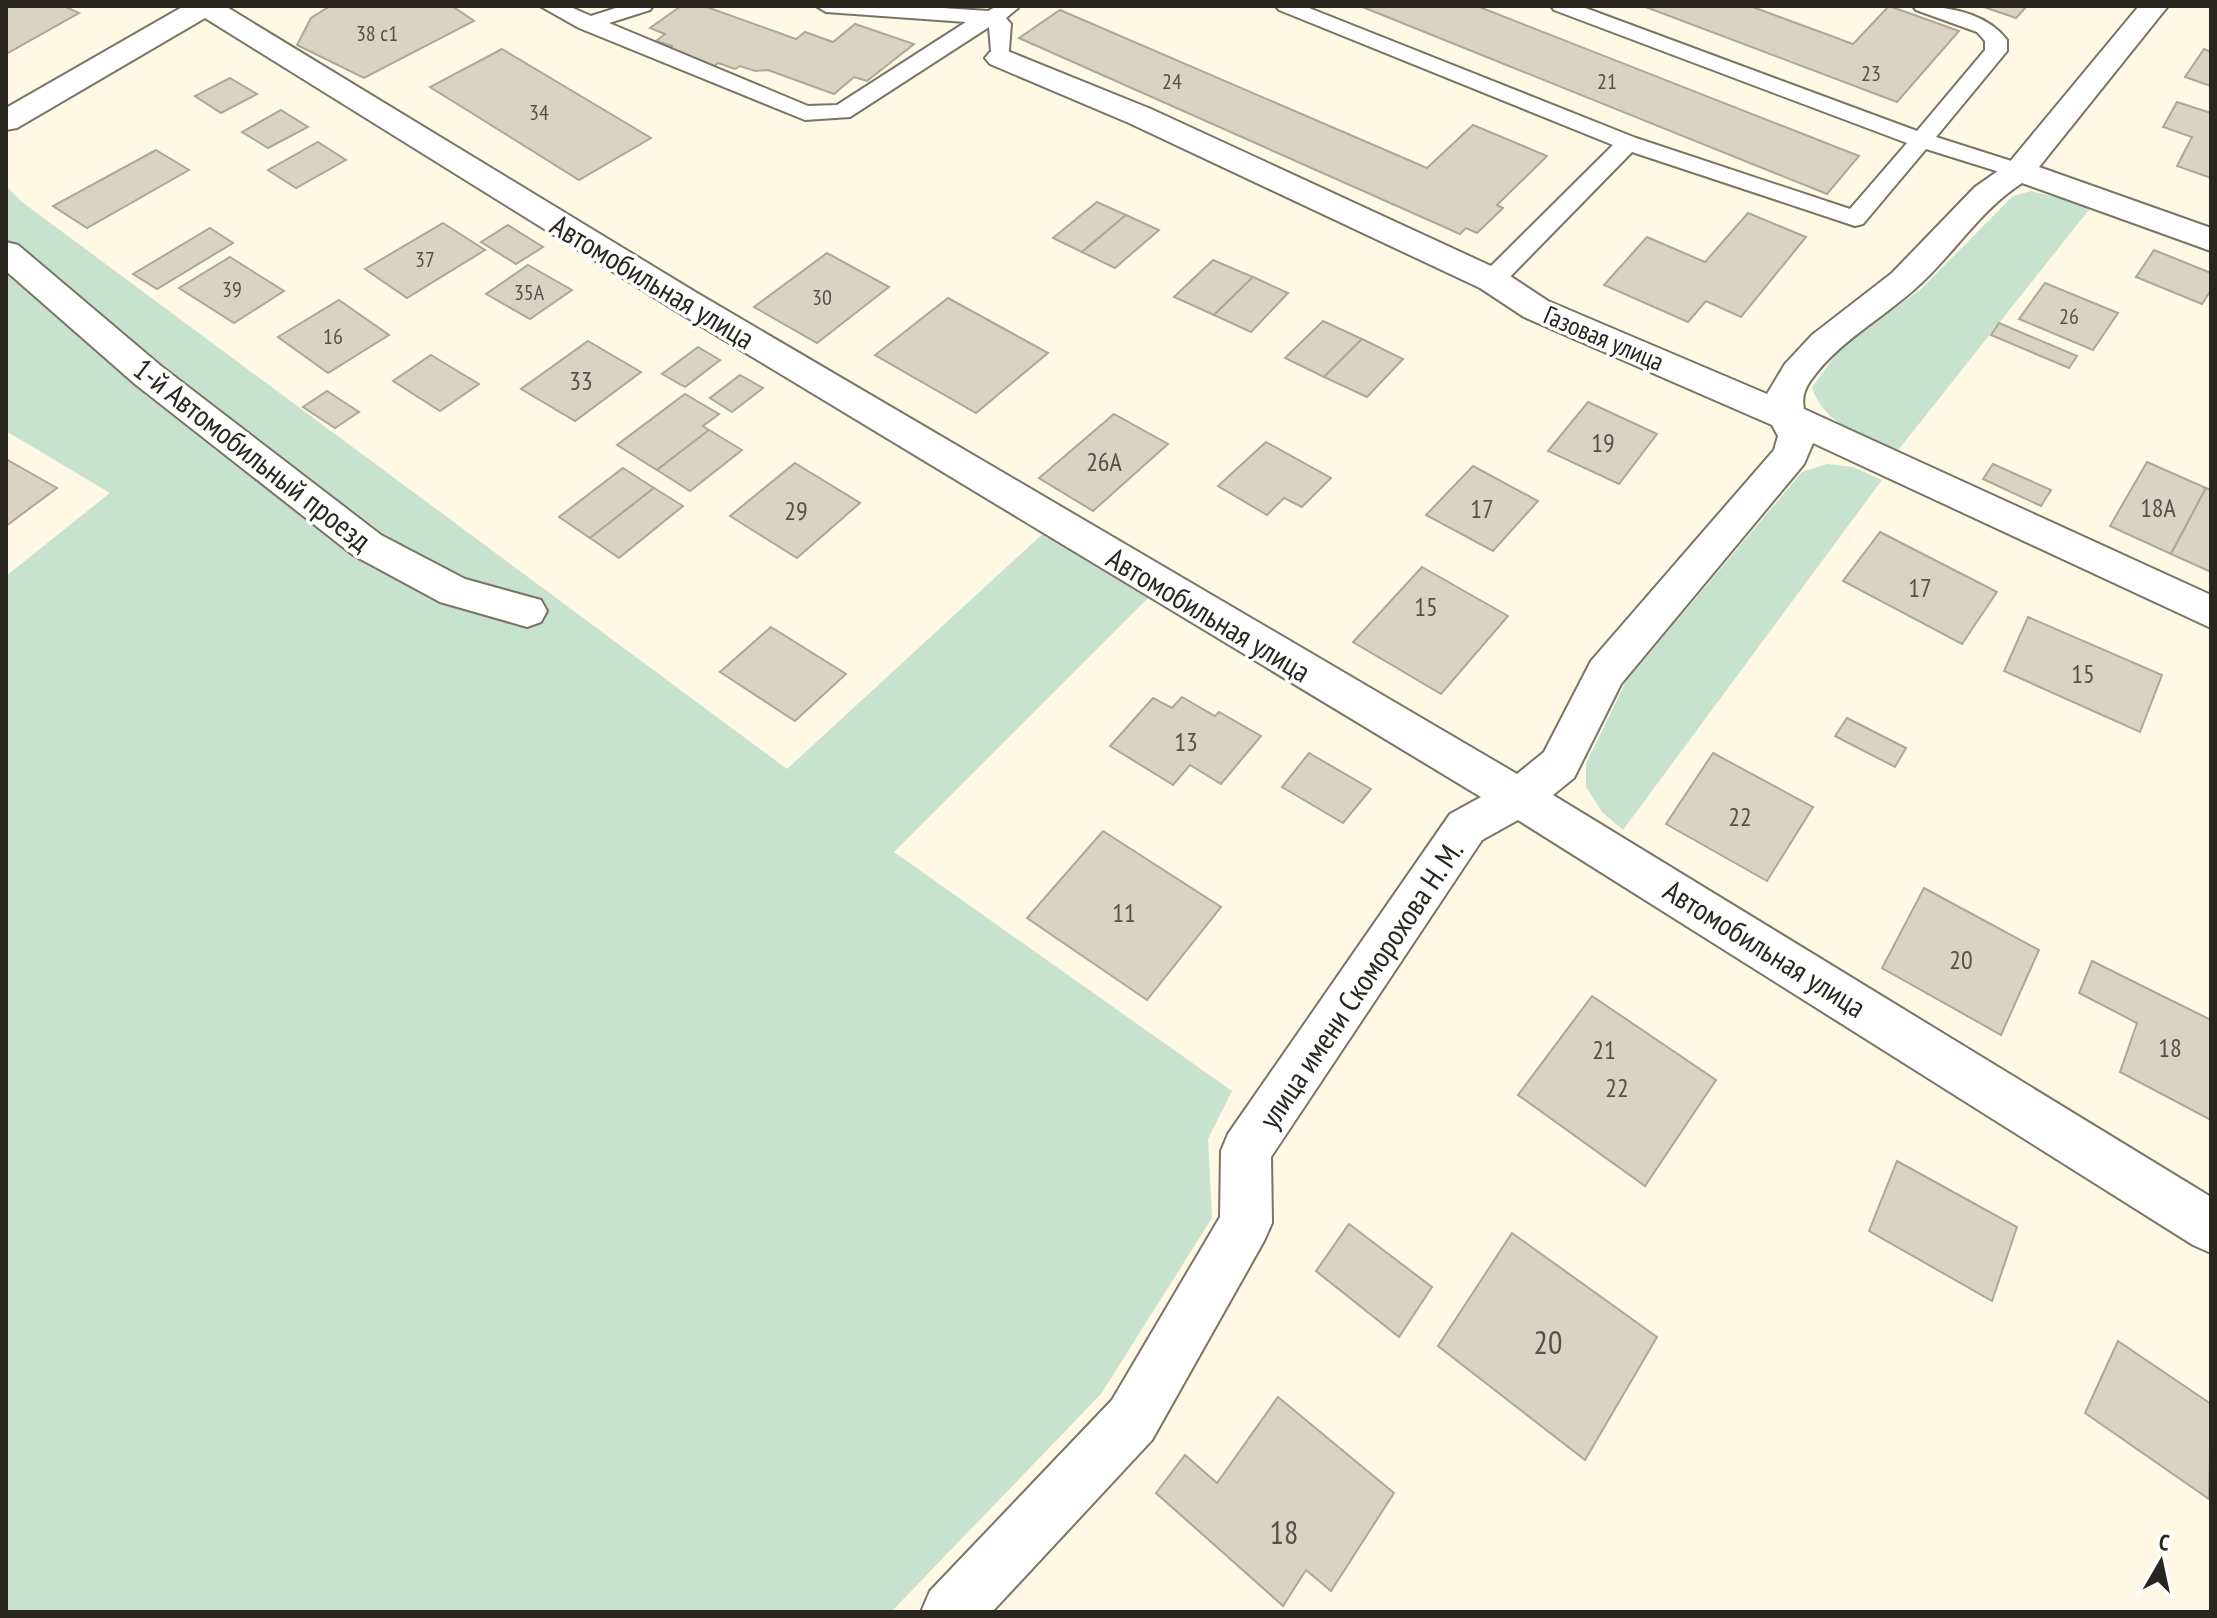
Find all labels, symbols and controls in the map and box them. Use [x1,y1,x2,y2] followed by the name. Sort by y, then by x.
[356,19,398,47] house number: 38 с1
[1861,59,1881,87] house number: 23
[1162,67,1182,95] house number: 24
[1597,67,1617,95] house number: 21
[529,98,549,126] house number: 34
[544,205,762,357] street label: Автомобильная улица
[415,245,435,273] house number: 37
[222,275,242,303] house number: 39
[514,278,545,306] house number: 35А
[812,283,832,311] house number: 30
[1539,298,1669,378] street label: Газовая улица
[2059,302,2079,330] house number: 26
[323,322,343,350] house number: 16
[126,349,380,559] street label: 1-й Автомобильный проезд
[569,364,593,397] house number: 33
[1591,426,1615,459] house number: 19
[1086,445,1123,478] house number: 26А
[2140,491,2177,524] house number: 18А
[1470,492,1494,525] house number: 17
[784,494,808,527] house number: 29
[1100,538,1318,690] street label: Автомобильная улица
[1908,571,1932,604] house number: 17
[1414,590,1438,623] house number: 15
[2071,657,2095,690] house number: 15
[1174,725,1198,758] house number: 13
[1728,800,1752,833] house number: 22
[1249,832,1471,1136] street label: улица имени Скоморохова Н. М.
[1657,870,1873,1026] street label: Автомобильная улица
[1112,896,1136,929] house number: 11
[1949,943,1973,976] house number: 20
[2158,1031,2182,1064] house number: 18
[1592,1033,1616,1066] house number: 21
[1605,1071,1629,1104] house number: 22
[1534,1321,1562,1363] house number: 20
[1270,1511,1298,1553] house number: 18
[2121,1522,2201,1602] north arrow
[2157,1528,2171,1557] text: С

